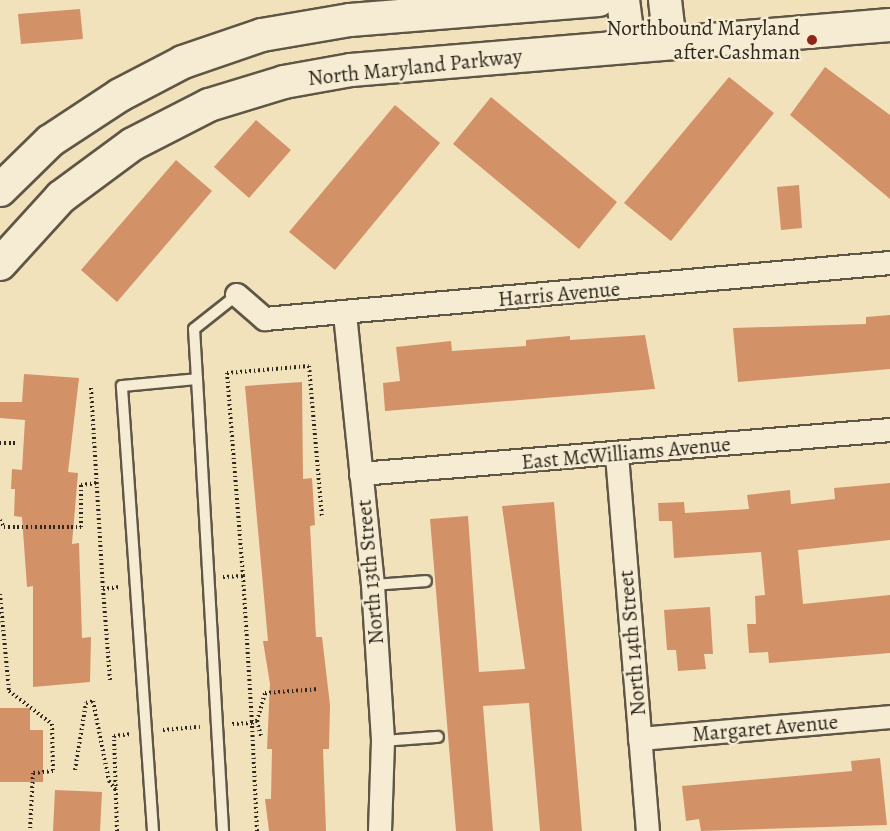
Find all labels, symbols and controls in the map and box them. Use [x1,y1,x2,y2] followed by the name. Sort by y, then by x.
[606,15,800,65] place label: Northbound Maryland after Cashman
[805,33,819,47] marker: Northbound Maryland after Cashman
[307,43,523,91] street label: North Maryland Parkway
[497,276,621,312] street label: Harris Avenue
[520,431,732,475] street label: East McWilliams Avenue
[351,499,389,645] street label: North 13th Street
[613,569,651,717] street label: North 14th Street
[691,709,839,747] street label: Margaret Avenue

